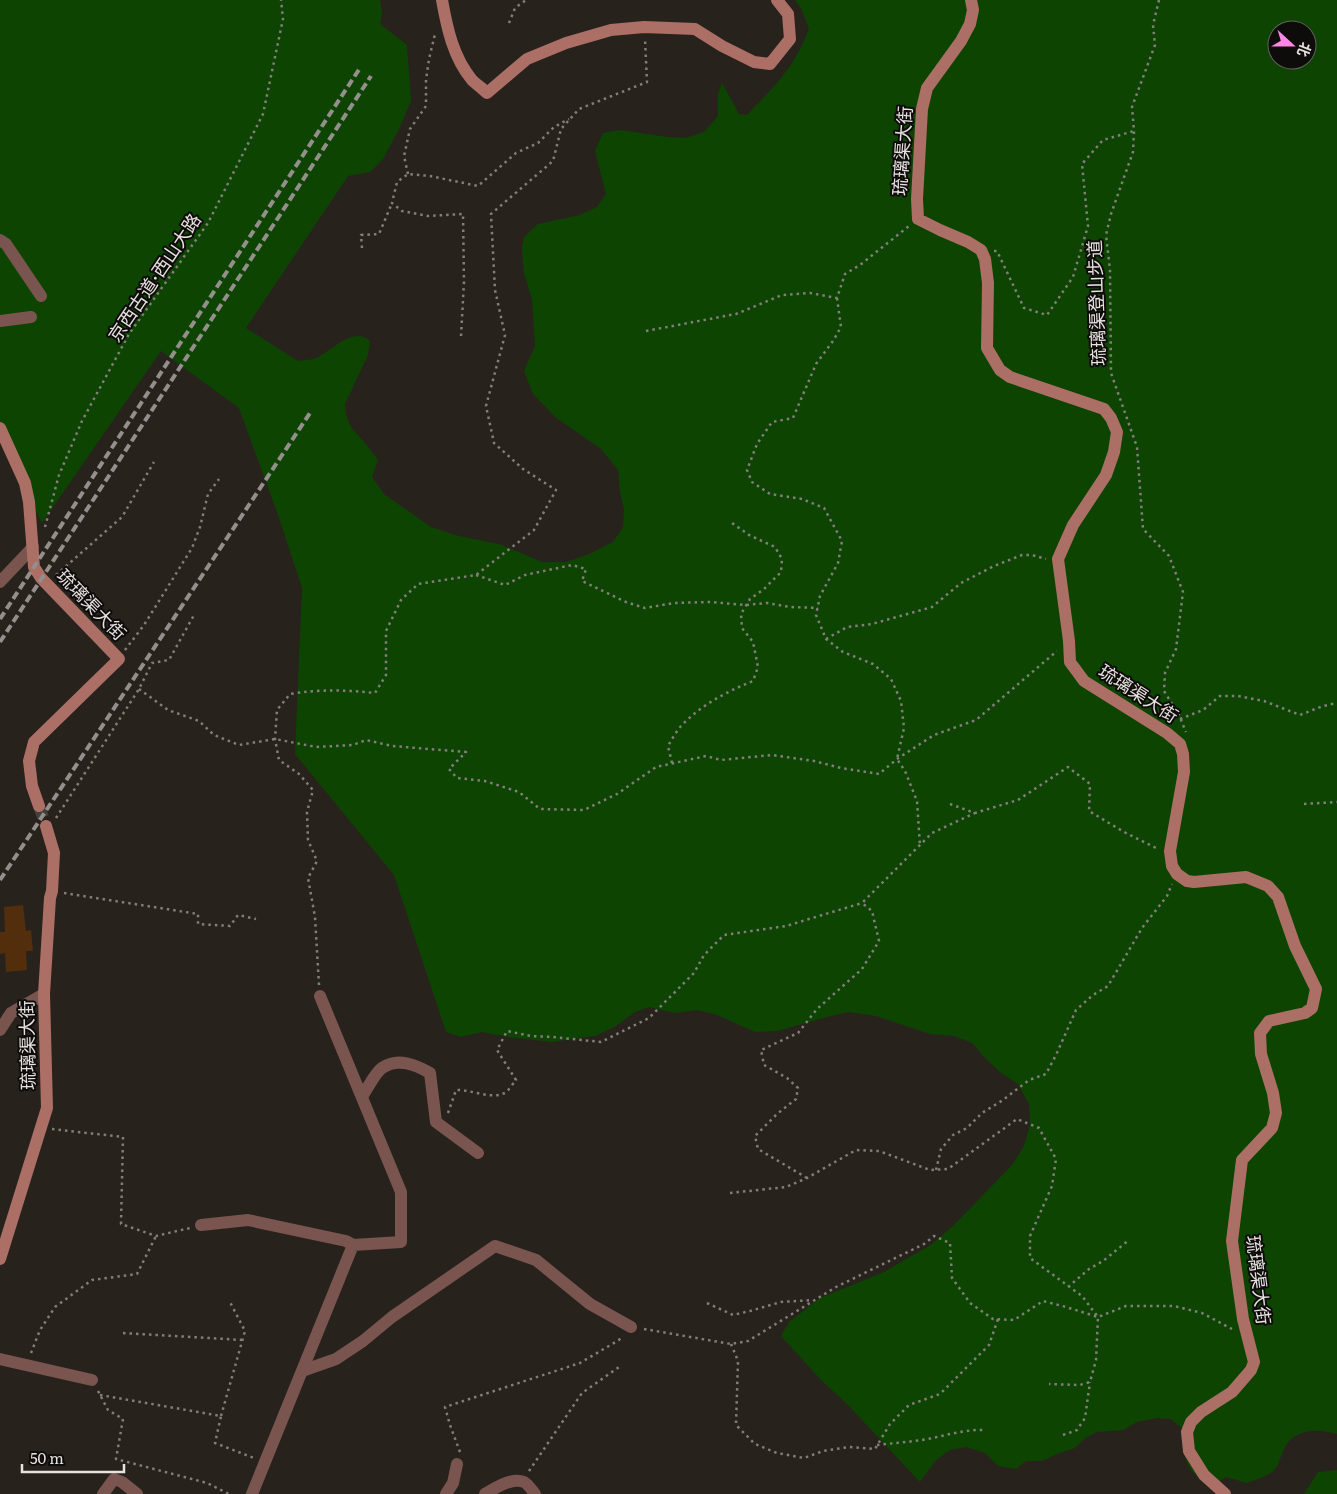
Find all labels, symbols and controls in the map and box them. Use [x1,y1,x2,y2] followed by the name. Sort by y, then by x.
[1267,20,1317,70] north arrow
[1293,40,1317,60] text: 北
[885,105,918,197] street label: 琉璃渠大街
[101,207,207,347] street label: 京西古道·西山大路
[1080,240,1111,366] street label: 琉璃渠登山步道
[51,562,133,646] street label: 琉璃渠大街
[1094,657,1184,729] street label: 琉璃渠大街
[12,1000,41,1090] street label: 琉璃渠大街
[1241,1234,1278,1326] street label: 琉璃渠大街
[22,1442,125,1474] scale bar
[30,1446,64,1469] text: 50 m

